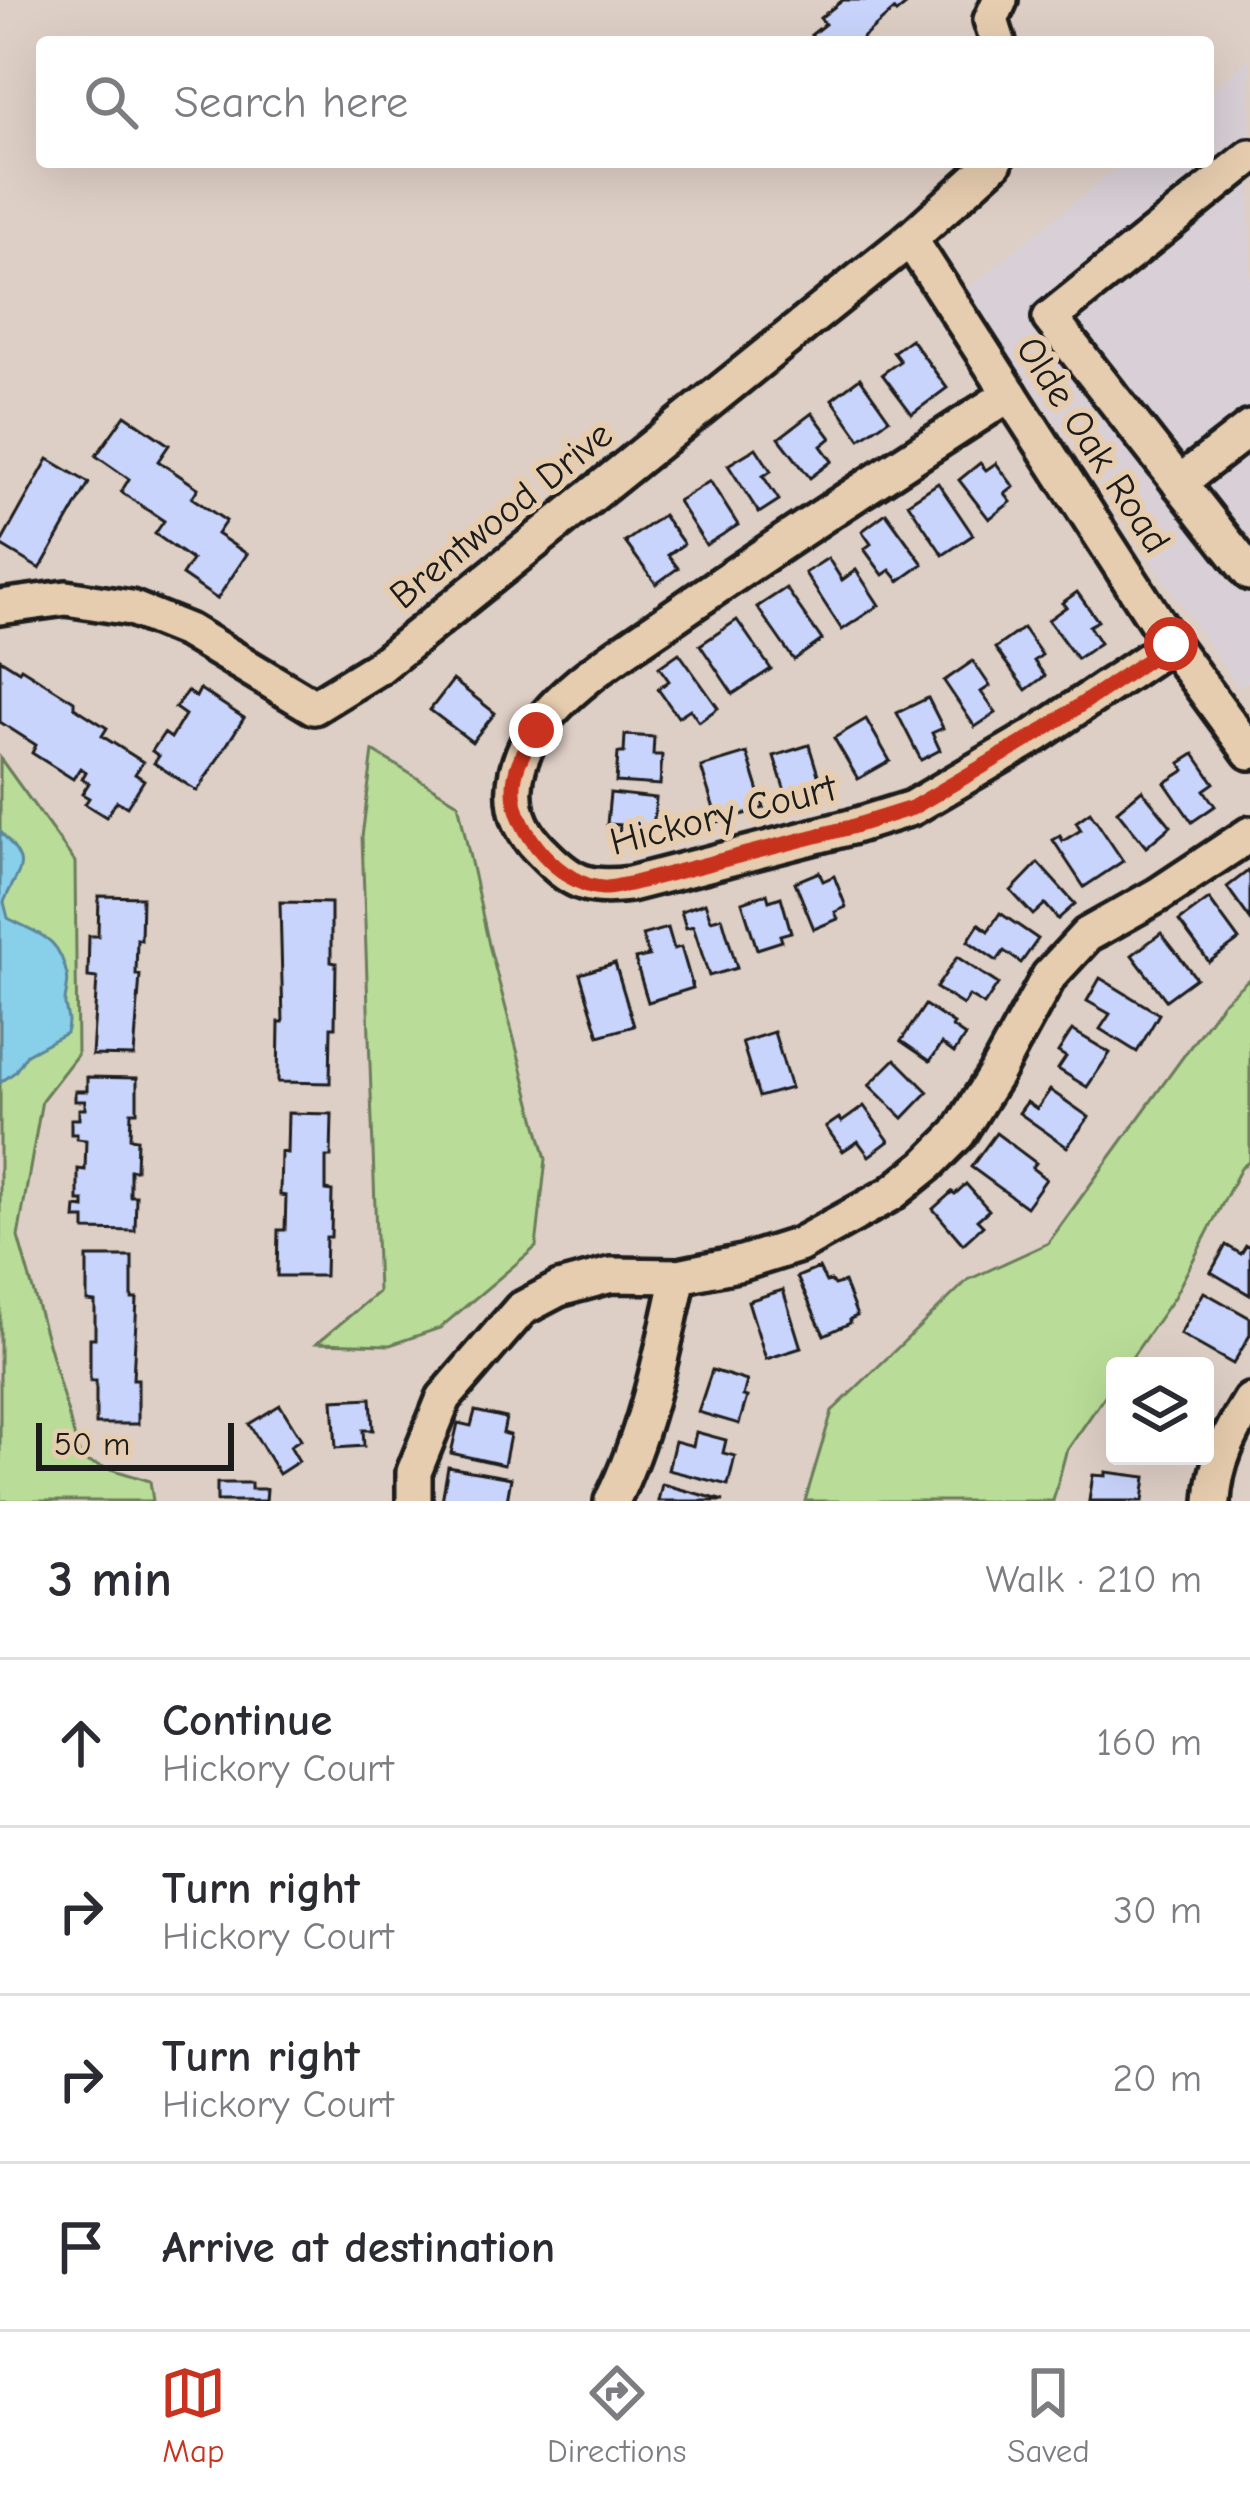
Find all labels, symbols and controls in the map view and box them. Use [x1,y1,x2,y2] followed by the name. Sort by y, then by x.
[36,36,1214,168] search box
[78,69,144,135] icon: search
[174,76,408,128] text: Search here
[1007,329,1179,561] street label: Olde Oak Road
[381,412,621,618] street label: Brentwood Drive
[1144,617,1198,671] route start
[509,703,563,757] route end
[605,765,843,865] street label: Hickory Court
[1106,1357,1214,1465] map controls
[1106,1357,1214,1465] button: layers
[36,1417,234,1470] scale bar
[54,1425,130,1463] text: 50 m
[48,1550,172,1609] text: 3 min
[986,1557,1202,1602] text: Walk · 210 m
[162,1694,332,1746] text: Continue
[48,1710,114,1776] icon: ahead
[1096,1720,1202,1765] text: 160 m
[162,1746,394,1791] text: Hickory Court
[162,1862,360,1914] text: Turn right
[48,1878,114,1944] icon: right
[1113,1888,1202,1933] text: 30 m
[162,1914,394,1959] text: Hickory Court
[162,2030,360,2082] text: Turn right
[48,2046,114,2112] icon: right
[1113,2056,1202,2101] text: 20 m
[162,2082,394,2127] text: Hickory Court
[48,2214,114,2280] icon: arrive
[162,2221,555,2273] text: Arrive at destination
[160,2360,226,2470] tab: Map
[547,2360,687,2470] tab: Directions
[1007,2360,1090,2470] tab: Saved

